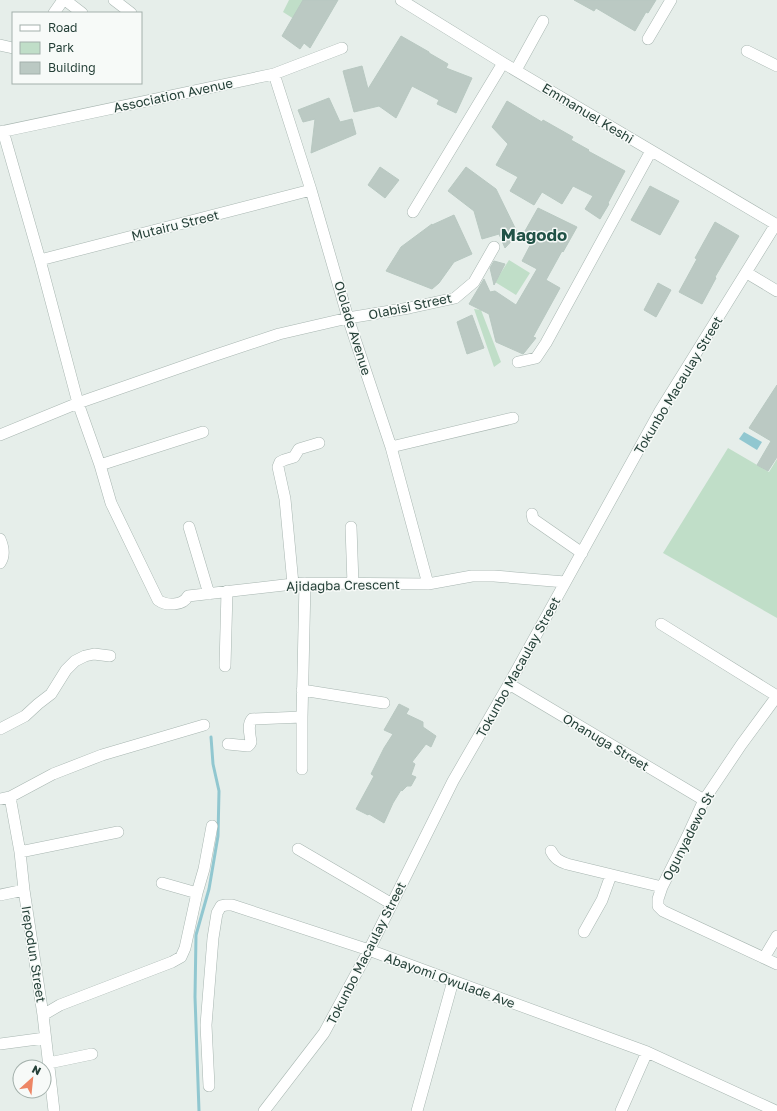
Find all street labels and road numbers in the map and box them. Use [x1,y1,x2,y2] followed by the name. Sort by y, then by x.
[112,75,234,115] street label: Association Avenue
[539,79,637,147] street label: Emmanuel Keshi
[130,206,220,244] street label: Mutairu Street
[331,279,375,377] street label: Ololade Avenue
[367,289,453,323] street label: Olabisi Street
[630,313,726,457] street label: Tokunbo Macaulay Street
[286,576,400,594] street label: Ajidagba Crescent
[473,594,563,740] street label: Tokunbo Macaulay Street
[560,710,652,774] street label: Onanuga Street
[659,789,717,883] street label: Ogunyadewo St
[323,879,409,1027] street label: Tokunbo Macaulay Street
[18,904,50,1004] street label: Irepodun Street
[383,949,517,1011] street label: Abayomi Owulade Ave

